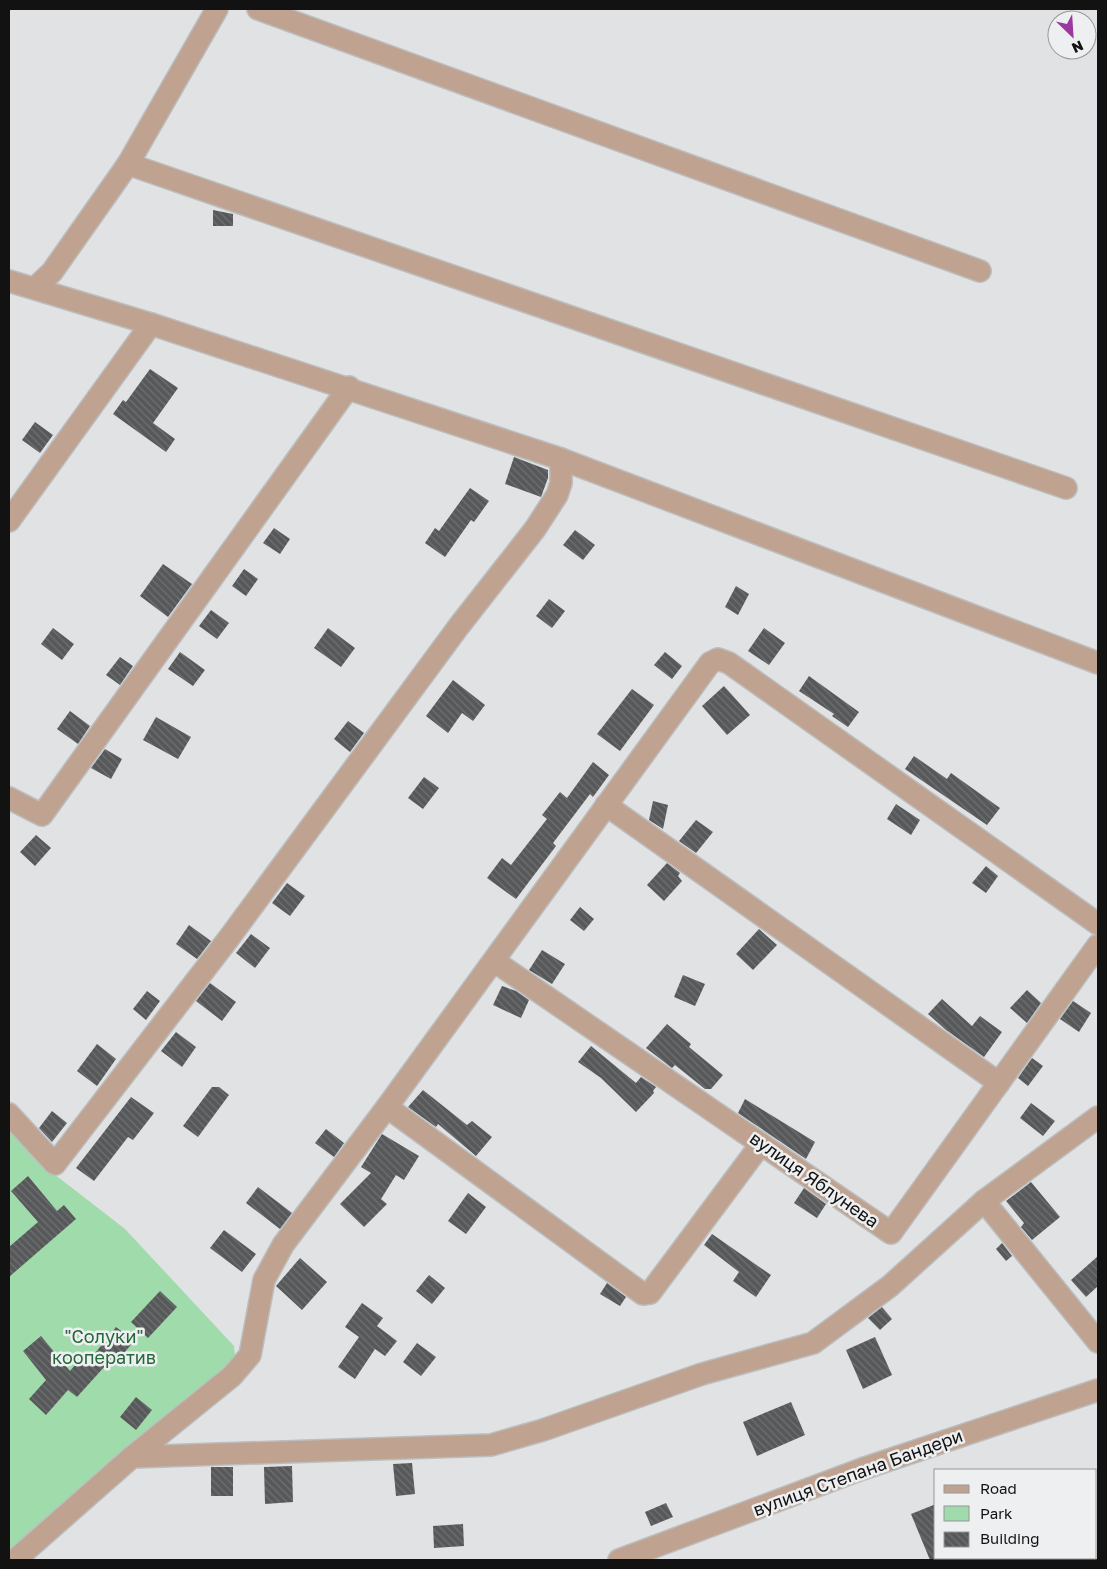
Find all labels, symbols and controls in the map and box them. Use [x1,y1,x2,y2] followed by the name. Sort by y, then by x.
[1047,10,1097,60] north arrow
[1069,37,1086,57] text: N
[746,1126,883,1232] street label: вулиця Яблунева
[52,1325,156,1368] park label: "Солуки" кооператив
[750,1424,966,1520] street label: вулиця Степана Бандери
[934,1469,1097,1559] legend
[980,1479,1017,1497] text: Road
[980,1504,1013,1522] text: Park
[980,1529,1040,1547] text: Building

